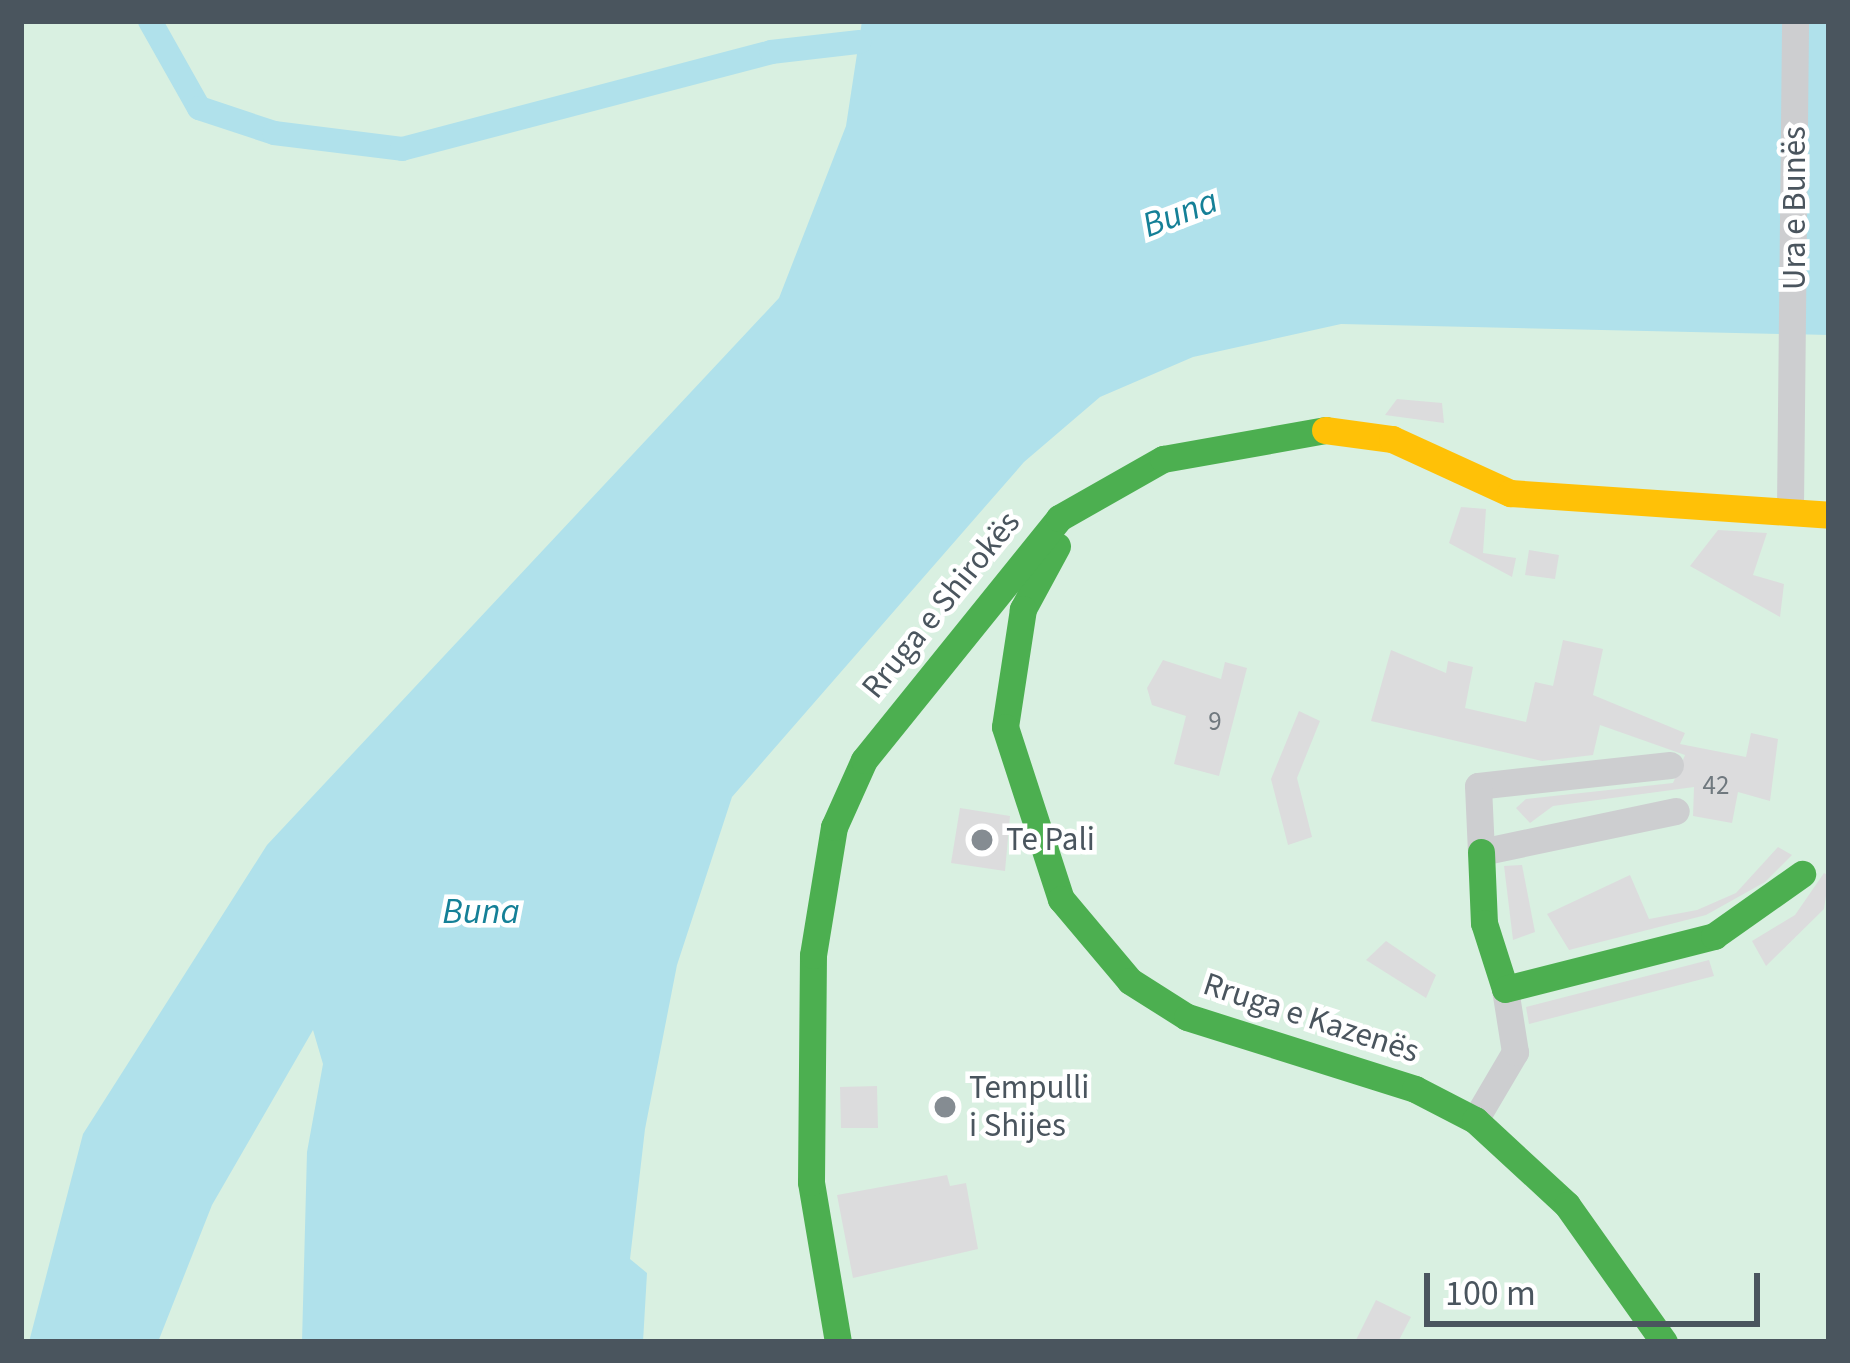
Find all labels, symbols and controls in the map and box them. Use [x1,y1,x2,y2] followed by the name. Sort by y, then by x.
[1775,126,1815,290] street label: Ura e Bunës
[1136,179,1224,247] water label: Buna
[854,504,1028,706] street label: Rruga e Shirokës
[1208,706,1222,738] house number: 9
[1703,770,1729,802] house number: 42
[1006,820,1095,860] place label: Te Pali
[969,827,995,853] marker: Te Pali
[442,890,520,934] water label: Buna
[1198,964,1424,1072] street label: Rruga e Kazenës
[969,1068,1089,1146] place label: Tempulli i Shijes
[932,1094,958,1120] marker: Tempulli i Shijes
[1430,1249,1766,1323] scale bar
[1445,1268,1536,1319] text: 100 m

